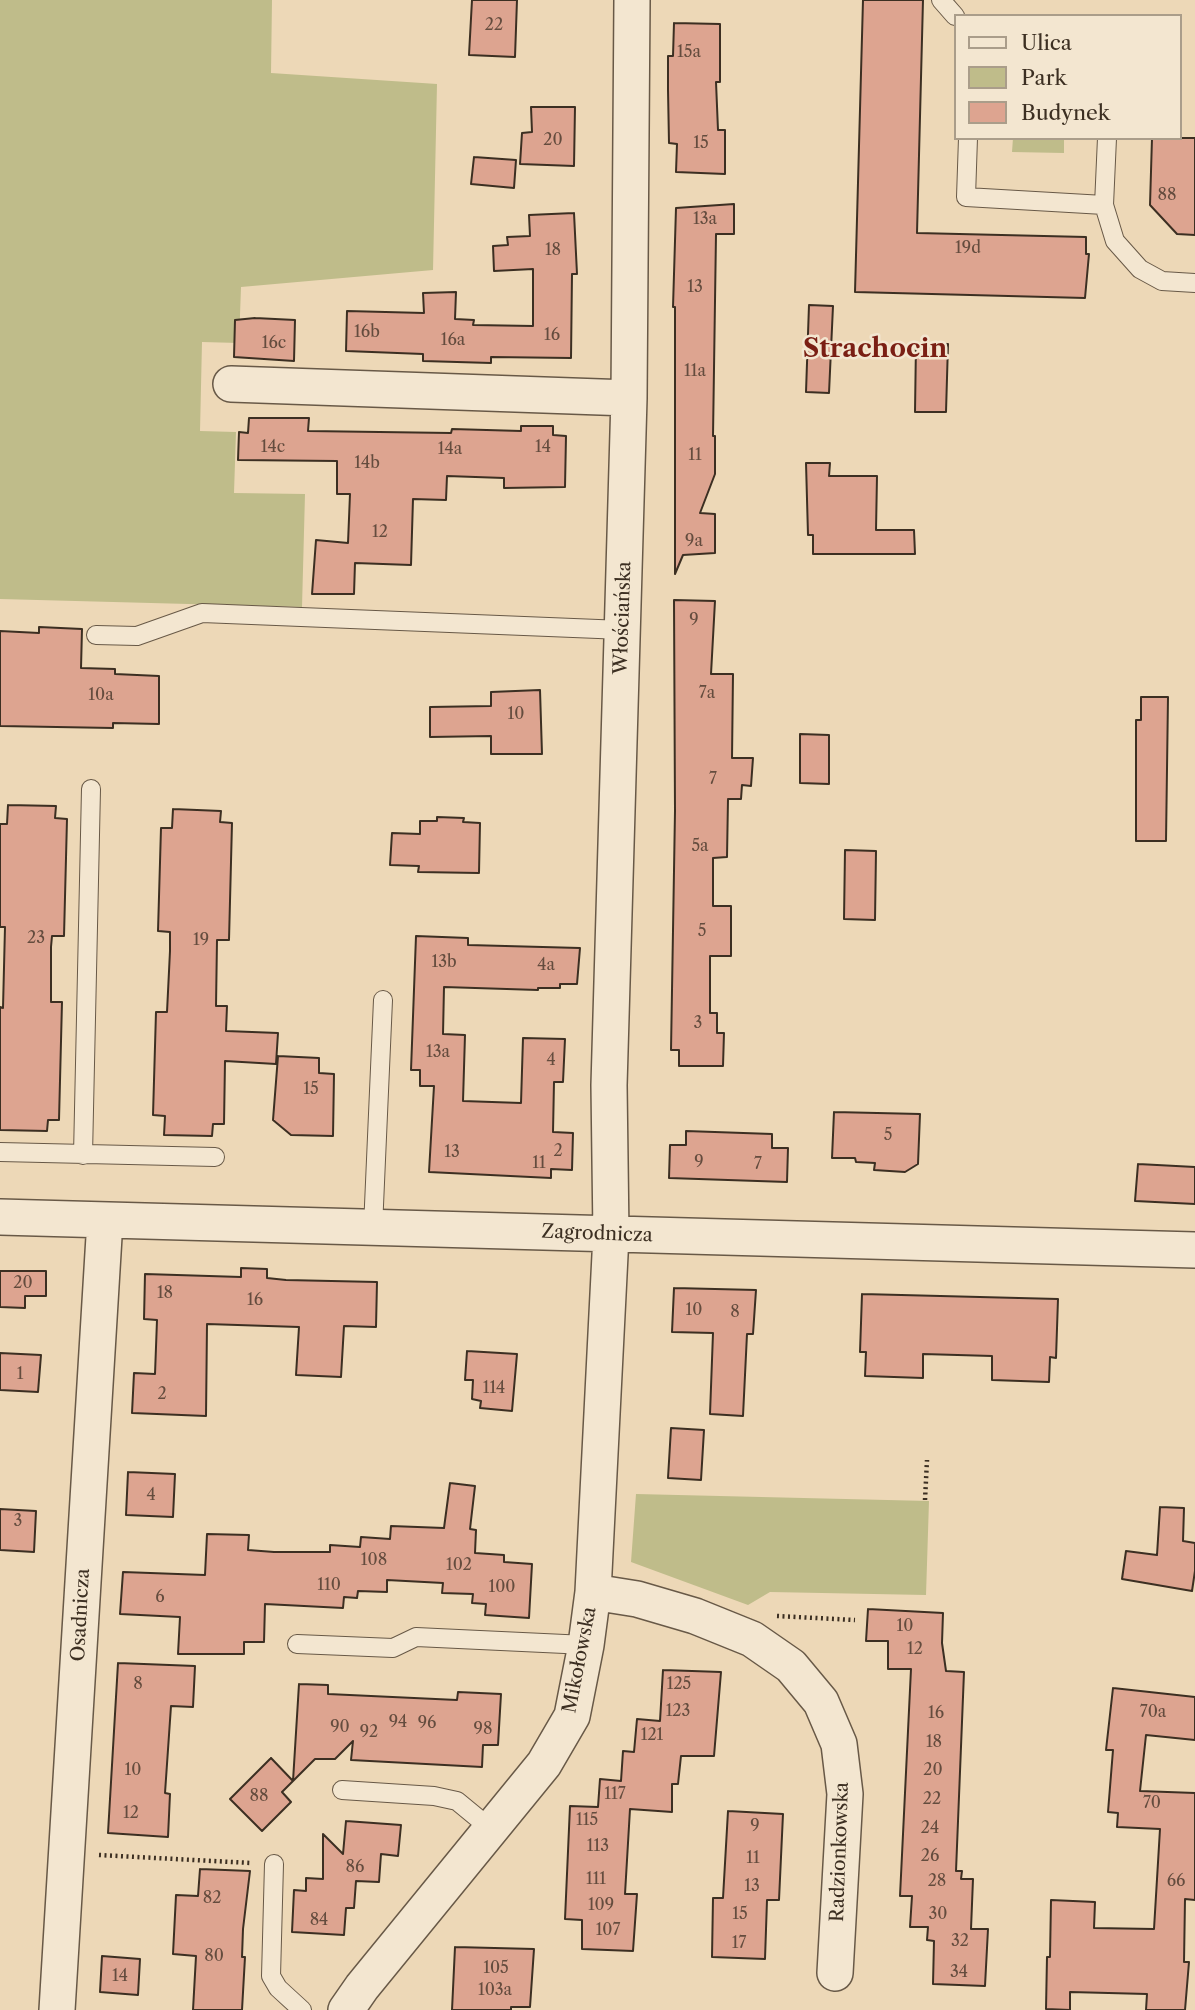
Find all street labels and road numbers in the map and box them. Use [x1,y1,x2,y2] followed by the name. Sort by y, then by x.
[610,561,636,675] street label: Włościańska
[541,1221,653,1247] street label: Zagrodnicza
[67,1568,95,1662] street label: Osadnicza
[559,1605,601,1715] street label: Mikołowska
[826,1782,854,1922] street label: Radzionkowska

